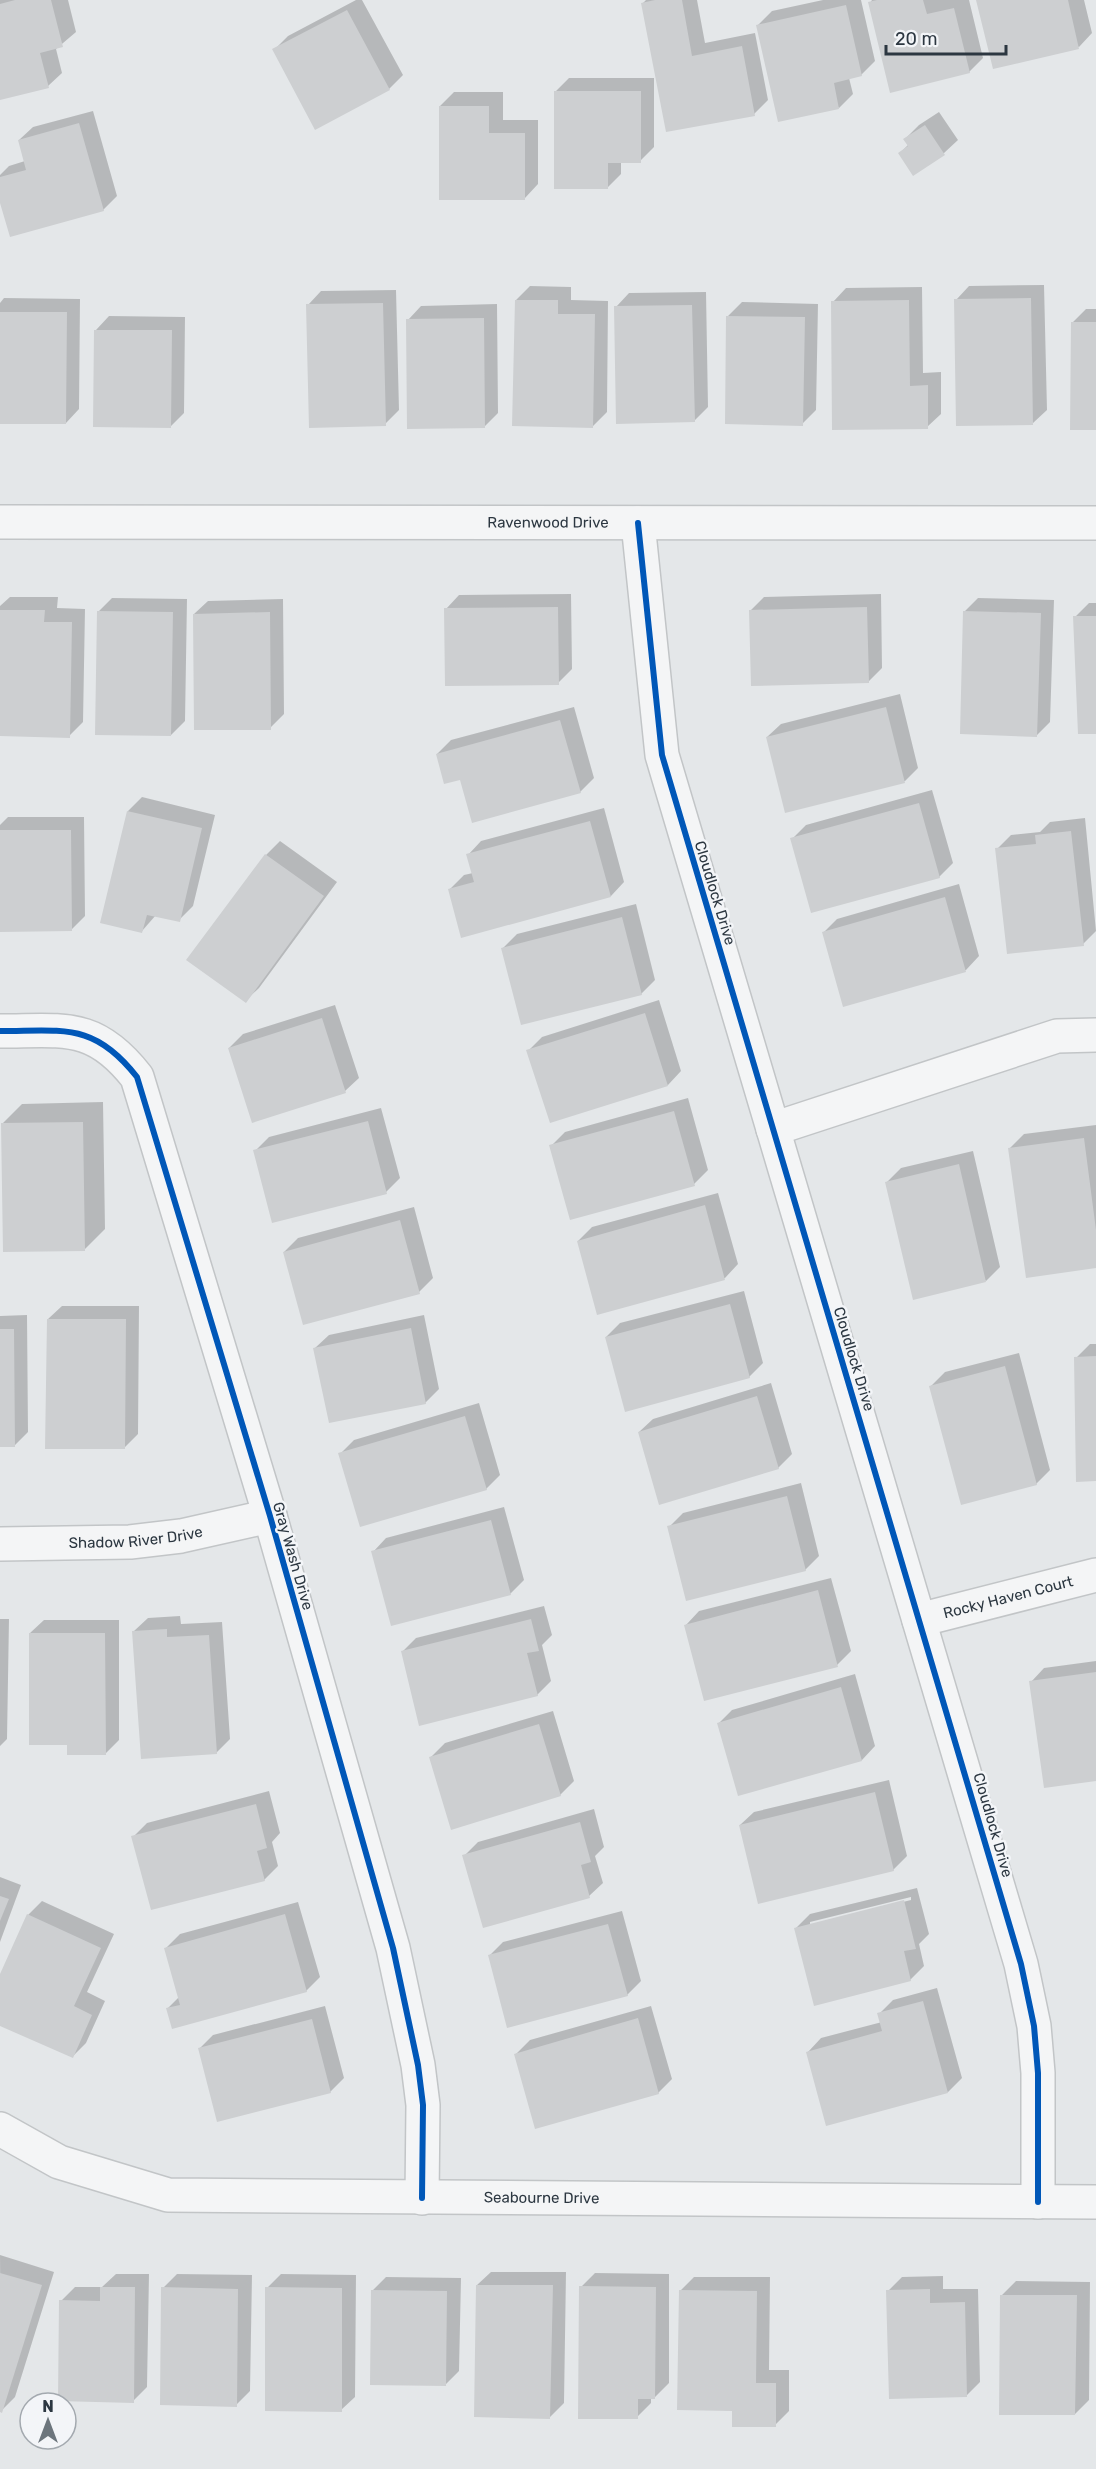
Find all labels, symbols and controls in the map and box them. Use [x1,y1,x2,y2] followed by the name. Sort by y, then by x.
[886,18,1006,56] scale bar
[895,28,937,50] text: 20 m
[487,513,609,532] street label: Ravenwood Drive
[691,839,739,947] street label: Cloudlock Drive
[830,1305,878,1413] street label: Cloudlock Drive
[269,1500,317,1612] street label: Gray Wash Drive
[69,1522,204,1552] street label: Shadow River Drive
[941,1572,1075,1622] street label: Rocky Haven Court
[969,1771,1017,1879] street label: Cloudlock Drive
[484,2188,599,2207] street label: Seabourne Drive
[18,2391,78,2451] north arrow
[42,2397,54,2416] text: N

